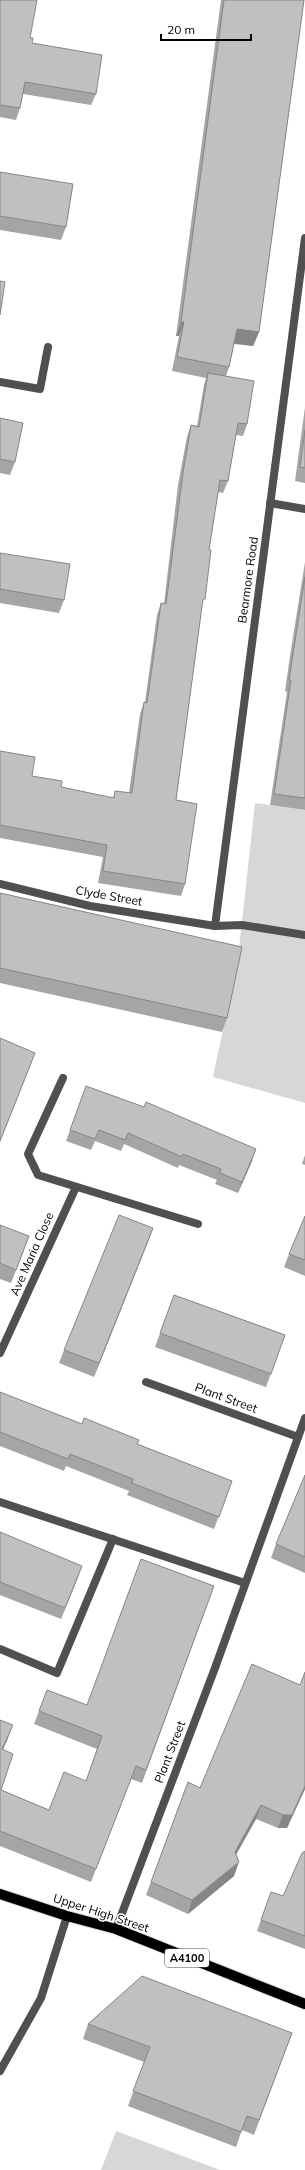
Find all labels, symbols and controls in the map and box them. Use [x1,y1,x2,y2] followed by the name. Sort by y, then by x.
[161,16,251,42] scale bar
[167,22,195,37] text: 20 m
[234,536,261,624] street label: Bearmore Road
[75,882,144,909] street label: Clyde Street
[6,1210,57,1298] street label: Ave Maria Close
[193,1379,259,1416] street label: Plant Street
[151,1719,188,1785] street label: Plant Street
[51,1890,151,1935] street label: Upper High Street
[165,1949,209,1967] road number: A4100

